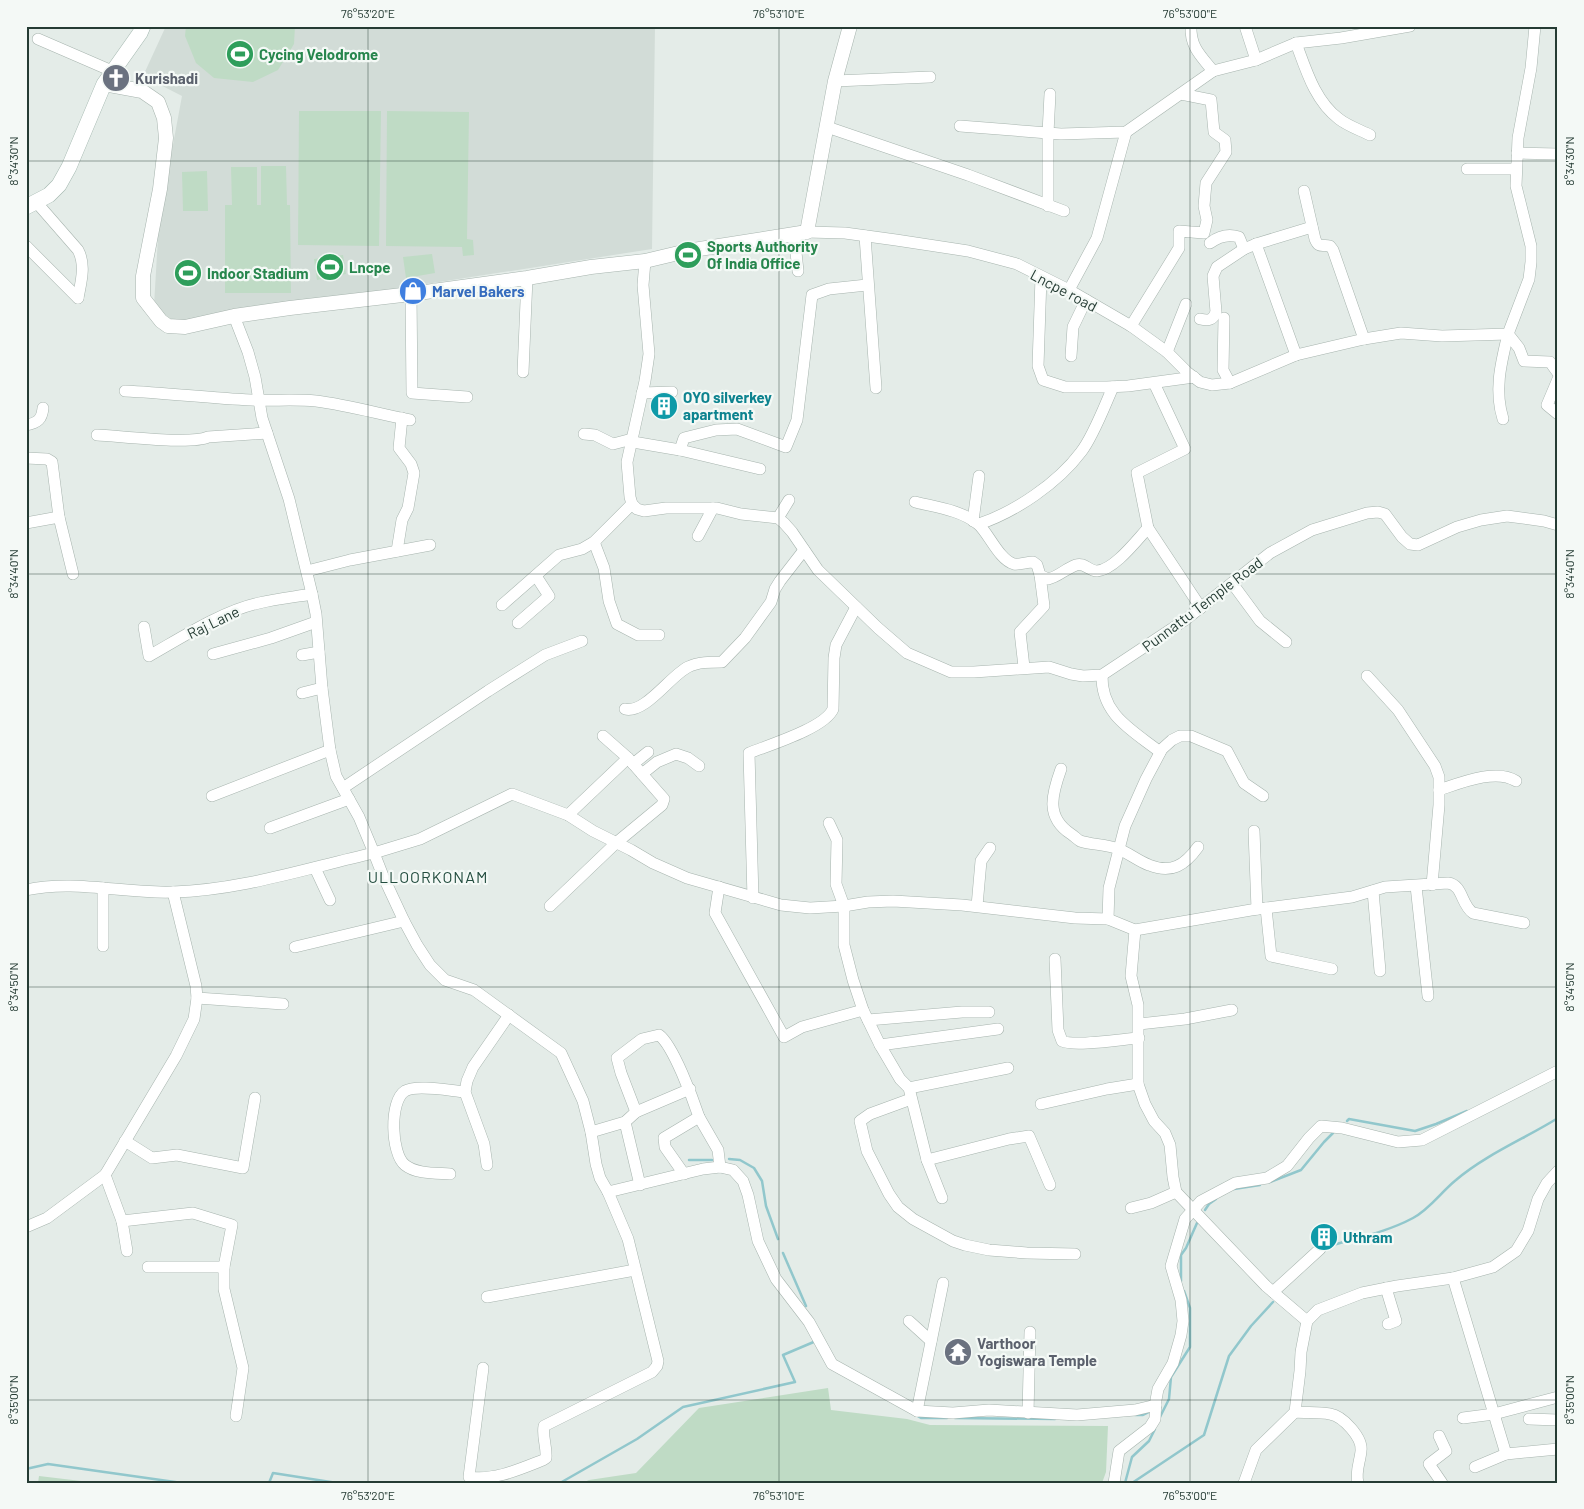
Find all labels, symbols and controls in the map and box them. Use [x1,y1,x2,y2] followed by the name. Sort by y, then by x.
[341,6,395,20] text: 76°53'20"E
[753,6,805,20] text: 76°53'10"E
[1163,6,1217,20] text: 76°53'00"E
[225,39,255,69] sports icon: Cycing Velodrome
[259,45,378,63] place label: Cycing Velodrome
[101,63,131,93] church icon: Kurishadi
[135,69,198,87] place label: Kurishadi
[6,136,20,186] text: 8°34'30"N
[1562,136,1576,186] text: 8°34'30"N
[707,237,819,272] place label: Sports Authority Of India Office
[673,240,703,270] sports icon: Sports Authority Of India Office
[315,252,345,282] sports icon: Lncpe
[173,258,203,288] sports icon: Indoor Stadium
[349,258,390,276] place label: Lncpe
[207,264,309,282] place label: Indoor Stadium
[1028,265,1100,315] street label: Lncpe road
[398,276,428,306] shop icon: Marvel Bakers
[432,282,525,300] place label: Marvel Bakers
[683,388,772,423] place label: OYO silverkey apartment
[649,391,679,421] building icon: OYO silverkey apartment
[6,549,20,599] text: 8°34'40"N
[1562,549,1576,599] text: 8°34'40"N
[1138,553,1266,655] street label: Punnattu Temple Road
[184,602,242,642] street label: Raj Lane
[368,867,488,886] district label: ULLOORKONAM
[6,962,20,1012] text: 8°34'50"N
[1562,962,1576,1012] text: 8°34'50"N
[1309,1222,1339,1252] building icon: Uthram
[1343,1228,1392,1246] place label: Uthram
[977,1334,1097,1369] place label: Varthoor Yogiswara Temple
[943,1337,973,1367] temple icon: Varthoor Yogiswara Temple
[6,1375,20,1425] text: 8°35'00"N
[1562,1375,1576,1425] text: 8°35'00"N
[341,1488,395,1502] text: 76°53'20"E
[753,1488,805,1502] text: 76°53'10"E
[1163,1488,1217,1502] text: 76°53'00"E

